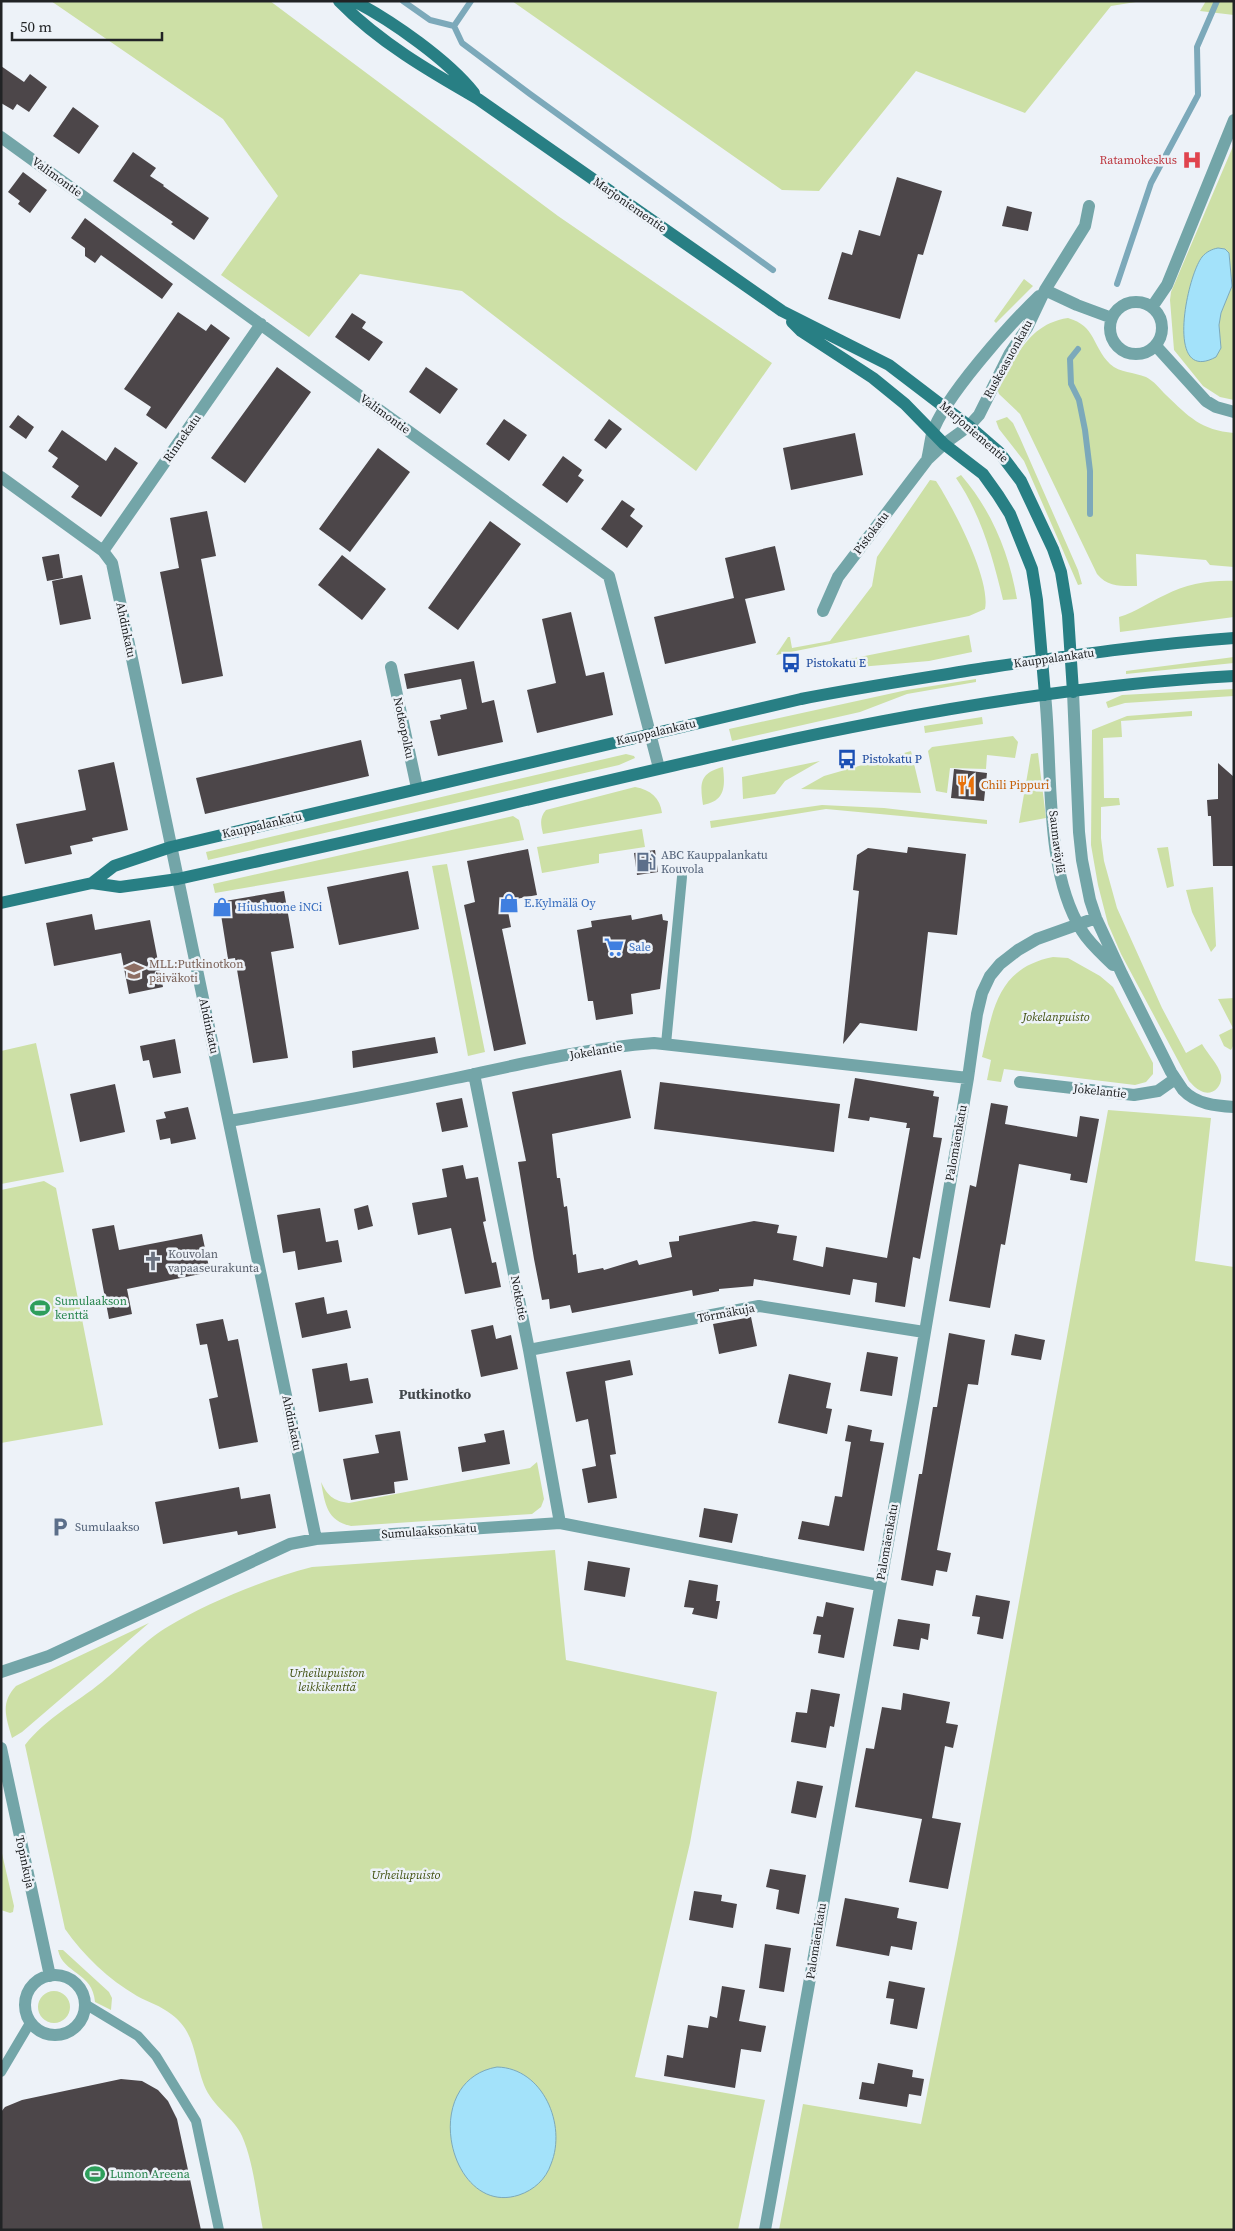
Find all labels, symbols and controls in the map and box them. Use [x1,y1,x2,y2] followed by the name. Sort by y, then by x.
[12,10,162,42] scale bar
[20,16,52,37] text: 50 m
[1181,149,1203,171] hospital icon: Ratamokeskus
[1100,152,1177,168] place label: Ratamokeskus
[29,153,85,201] street label: Valimontie
[590,174,670,236] street label: Marjoniementie
[980,317,1036,401] street label: Ruskeasuonkatu
[357,390,413,438] street label: Valimontie
[936,398,1012,466] street label: Marjoniementie
[160,411,204,465] street label: Rinnekatu
[850,508,892,558] street label: Pistokatu
[112,601,140,659] street label: Ahdinkatu
[1013,644,1095,672] street label: Kauppalankatu
[780,652,802,674] bus stop icon: Pistokatu E
[806,655,866,671] place label: Pistokatu E
[390,696,418,760] street label: Notkopolku
[615,715,697,749] street label: Kauppalankatu
[836,748,858,770] bus stop icon: Pistokatu P
[862,751,922,767] place label: Pistokatu P
[955,774,977,796] restaurant icon: Chili Pippuri
[981,777,1050,793] place label: Chili Pippuri
[221,808,303,842] street label: Kauppalankatu
[1045,810,1069,875] street label: Saumaväylä
[661,847,768,877] place label: ABC Kauppalankatu Kouvola
[635,851,657,873] fuel station icon: ABC Kauppalankatu Kouvola
[498,892,520,914] shop icon: E.Kylmälä Oy
[524,895,596,911] place label: E.Kylmälä Oy
[211,896,233,918] shop icon: Hiushuone iNCi
[237,899,323,915] place label: Hiushuone iNCi
[603,936,625,958] supermarket icon: Sale
[629,939,651,955] place label: Sale
[149,956,243,986] place label: MLL:Putkinotkon päiväkoti
[123,960,145,982] school or university icon: MLL:Putkinotkon päiväkoti
[195,997,223,1055] street label: Ahdinkatu
[1021,1009,1090,1025] park label: Jokelanpuisto
[567,1038,624,1064] street label: Jokelantie
[1072,1080,1127,1102] street label: Jokelantie
[941,1104,971,1182] street label: Palomäenkatu
[168,1246,260,1276] place label: Kouvolan vapaaseurakunta
[142,1250,164,1272] church icon: Kouvolan vapaaseurakunta
[507,1274,531,1322] street label: Notkotie
[55,1293,127,1323] place label: Sumulaakson kenttä
[29,1297,51,1319] sports icon: Sumulaakson kenttä
[696,1299,757,1326] street label: Törmäkuja
[399,1384,471,1404] district label: Putkinotko
[278,1394,306,1452] street label: Ahdinkatu
[872,1503,902,1581] street label: Palomäenkatu
[49,1516,71,1538] parking icon: Sumulaakso
[75,1519,140,1535] place label: Sumulaakso
[381,1520,477,1542] street label: Sumulaaksonkatu
[289,1665,365,1695] park label: Urheilupuiston leikkikenttä
[12,1834,39,1891] street label: Topinkuja
[372,1867,441,1883] park label: Urheilupuisto
[802,1902,830,1980] street label: Palomäenkatu
[84,2163,106,2185] sports icon: Lumon Areena
[110,2166,191,2182] place label: Lumon Areena

